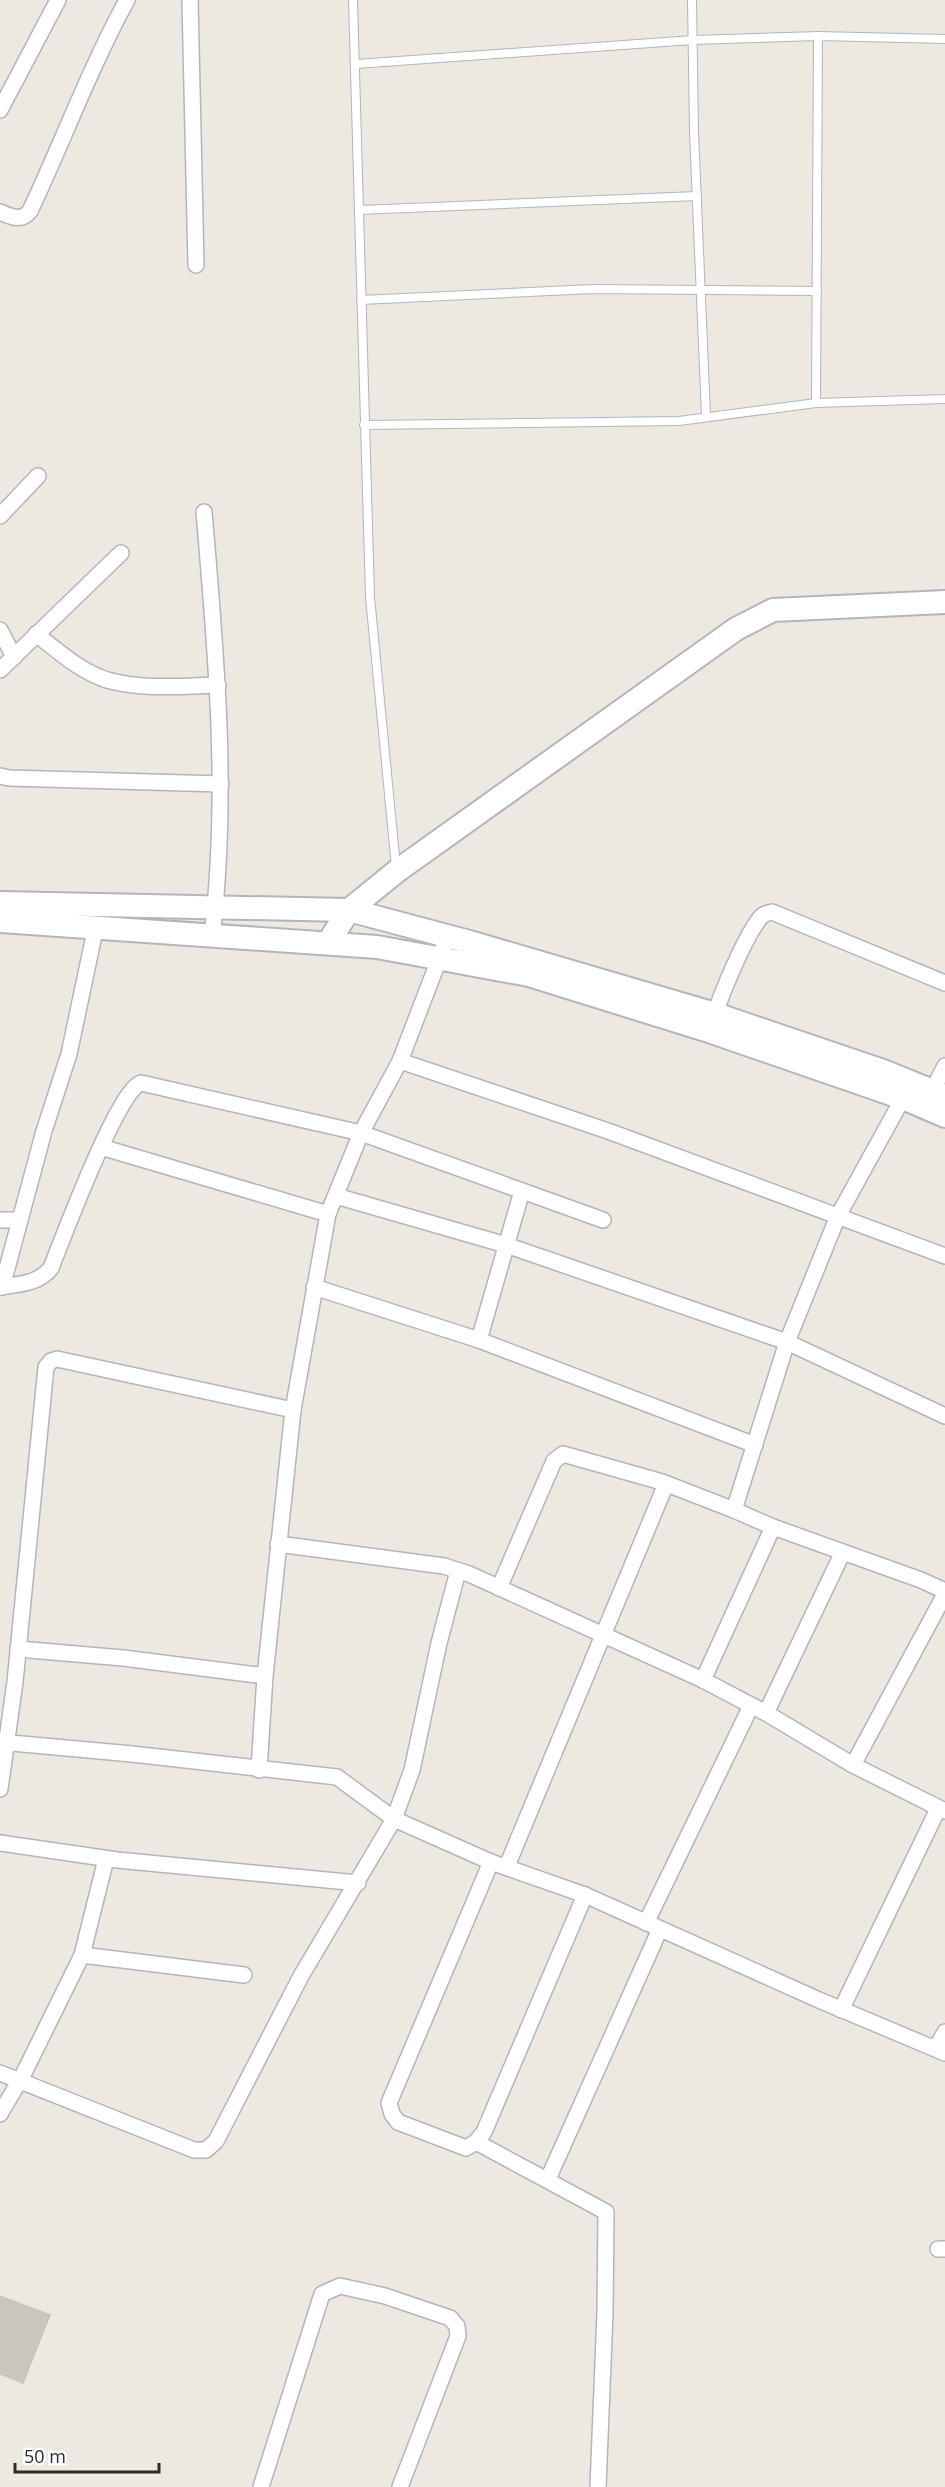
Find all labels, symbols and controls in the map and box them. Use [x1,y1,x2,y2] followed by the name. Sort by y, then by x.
[15,2436,159,2474] scale bar
[24,2444,66,2468] text: 50 m

